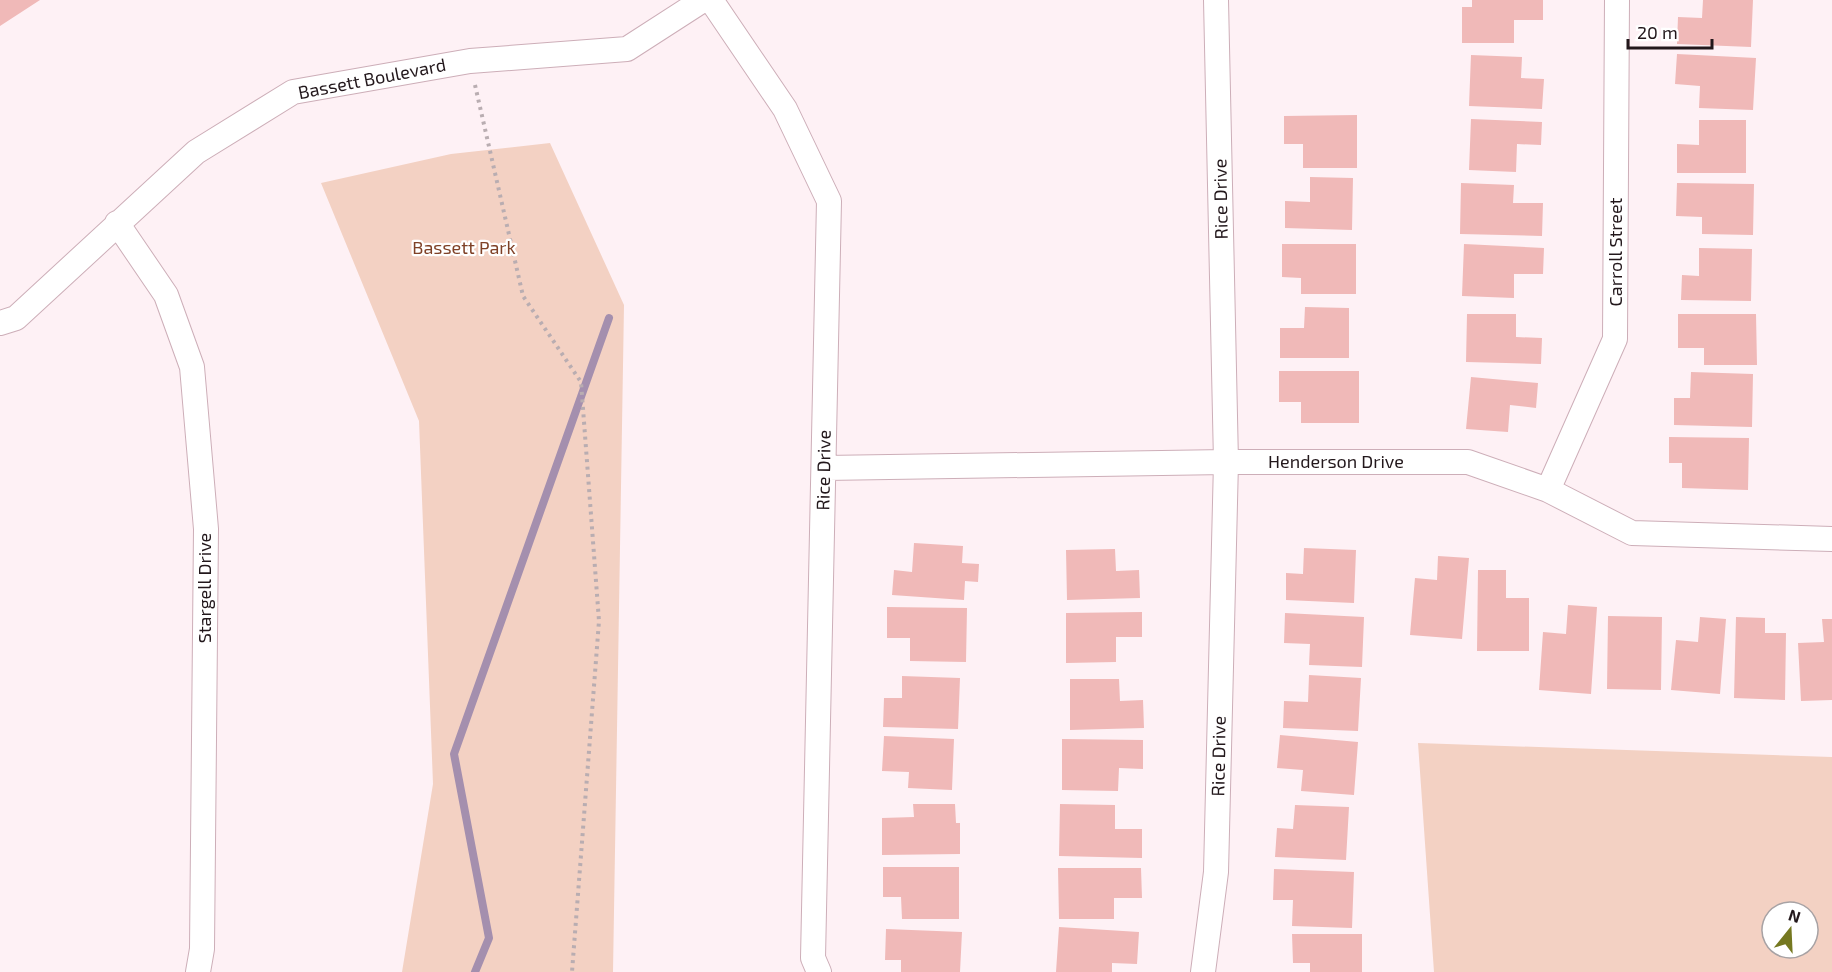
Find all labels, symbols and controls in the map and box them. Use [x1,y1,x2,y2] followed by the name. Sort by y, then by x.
[1628,12,1712,50] scale bar
[1637,21,1678,43] text: 20 m
[296,53,448,103] street label: Bassett Boulevard
[1208,158,1232,240] street label: Rice Drive
[1604,197,1626,306] street label: Carroll Street
[412,236,516,258] park label: Bassett Park
[811,429,835,511] street label: Rice Drive
[1268,450,1404,472] street label: Henderson Drive
[193,533,215,643] street label: Stargell Drive
[1206,715,1230,797] street label: Rice Drive
[1760,900,1820,960] north arrow
[1786,904,1803,926] text: N

